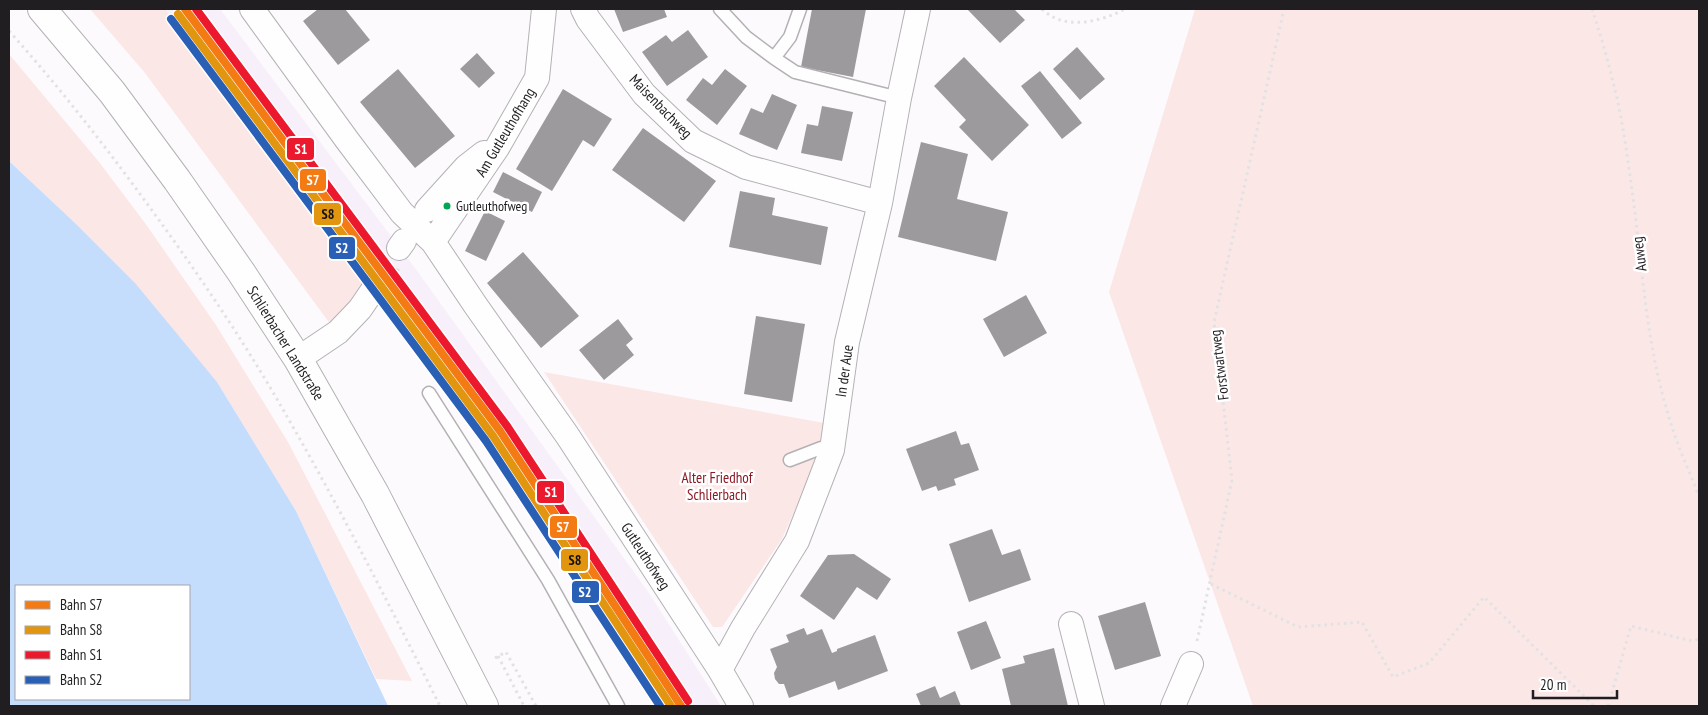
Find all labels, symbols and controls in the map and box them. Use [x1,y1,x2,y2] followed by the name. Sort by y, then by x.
[626,70,696,142] street label: Maisenbachweg
[471,84,539,180] street label: Am Gutleuthofhang
[286,137,315,161] line badge: S1
[295,140,307,158] text: S1
[299,168,327,192] line badge: S7
[307,171,320,189] text: S7
[456,197,527,215] place label: Gutleuthofweg
[442,201,452,211] marker: Gutleuthofweg
[313,202,342,226] line badge: S8
[322,205,334,223] text: S8
[328,236,356,260] line badge: S2
[1627,236,1651,272] street label: Auweg
[336,239,348,257] text: S2
[243,282,329,404] street label: Schlierbacher Landstraße
[1205,329,1233,401] street label: Forstwartweg
[831,344,857,398] street label: In der Aue
[681,468,754,504] park label: Alter Friedhof Schlierbach
[536,480,565,504] line badge: S1
[545,483,557,501] text: S1
[549,515,578,539] line badge: S7
[557,518,570,536] text: S7
[617,519,675,593] street label: Gutleuthofweg
[560,548,589,572] line badge: S8
[569,551,581,569] text: S8
[571,580,600,604] line badge: S2
[579,583,591,601] text: S2
[15,585,190,700] legend
[60,595,103,614] text: Bahn S7
[60,620,103,639] text: Bahn S8
[60,645,103,664] text: Bahn S1
[1533,668,1617,700] scale bar
[60,670,103,689] text: Bahn S2
[1540,675,1566,694] text: 20 m

